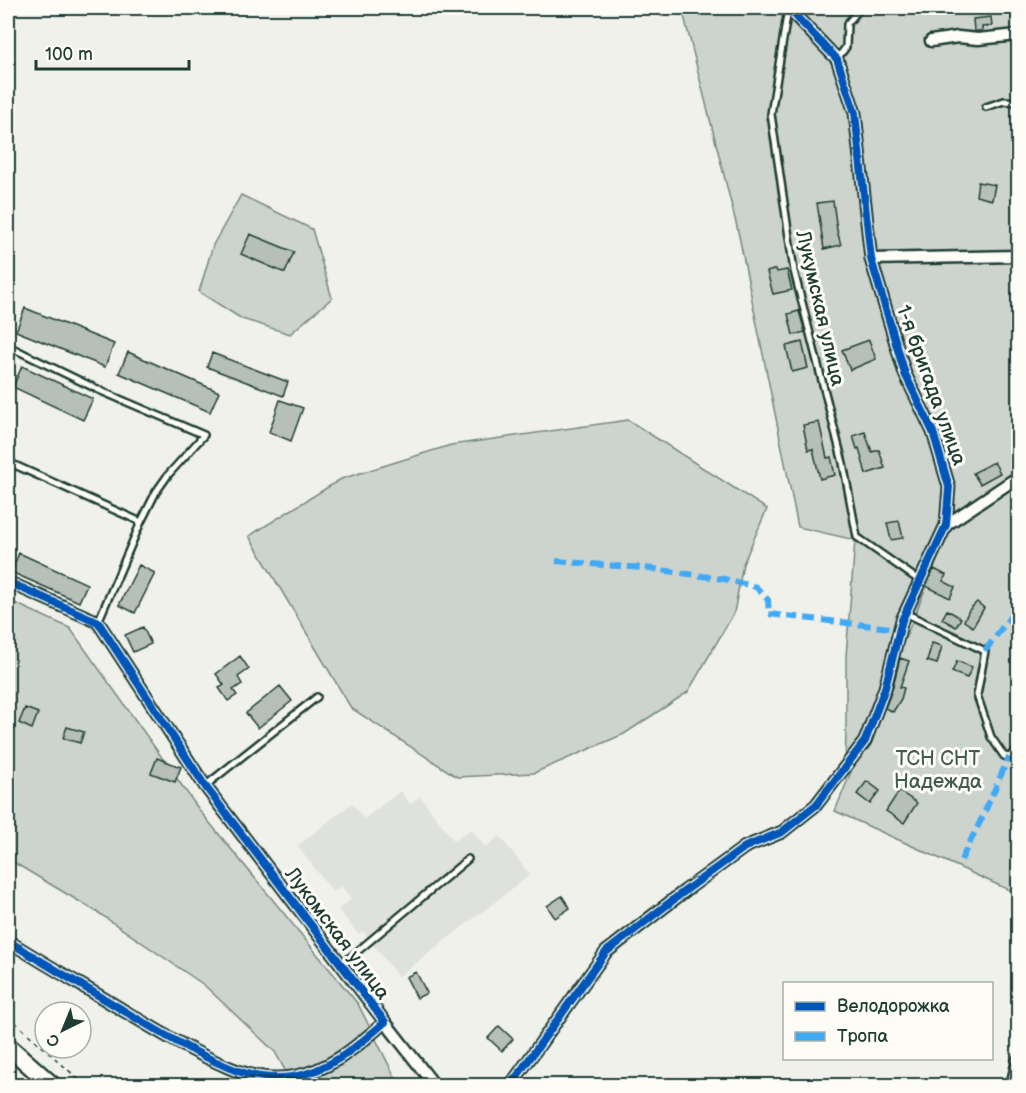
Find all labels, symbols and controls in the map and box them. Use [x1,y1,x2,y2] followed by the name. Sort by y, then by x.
[36,33,189,71] scale bar
[45,44,93,65] text: 100 m
[790,227,850,388] street label: Лукумская улица
[891,302,971,469] street label: 1-я бригада улица
[894,747,982,794] park label: ТСН СНТ Надежда
[279,862,395,1005] street label: Лукомская улица
[783,982,993,1060] legend
[837,996,950,1017] text: Велодорожка
[33,1000,93,1060] north arrow
[837,1026,888,1047] text: Тропа
[43,1029,64,1051] text: С

